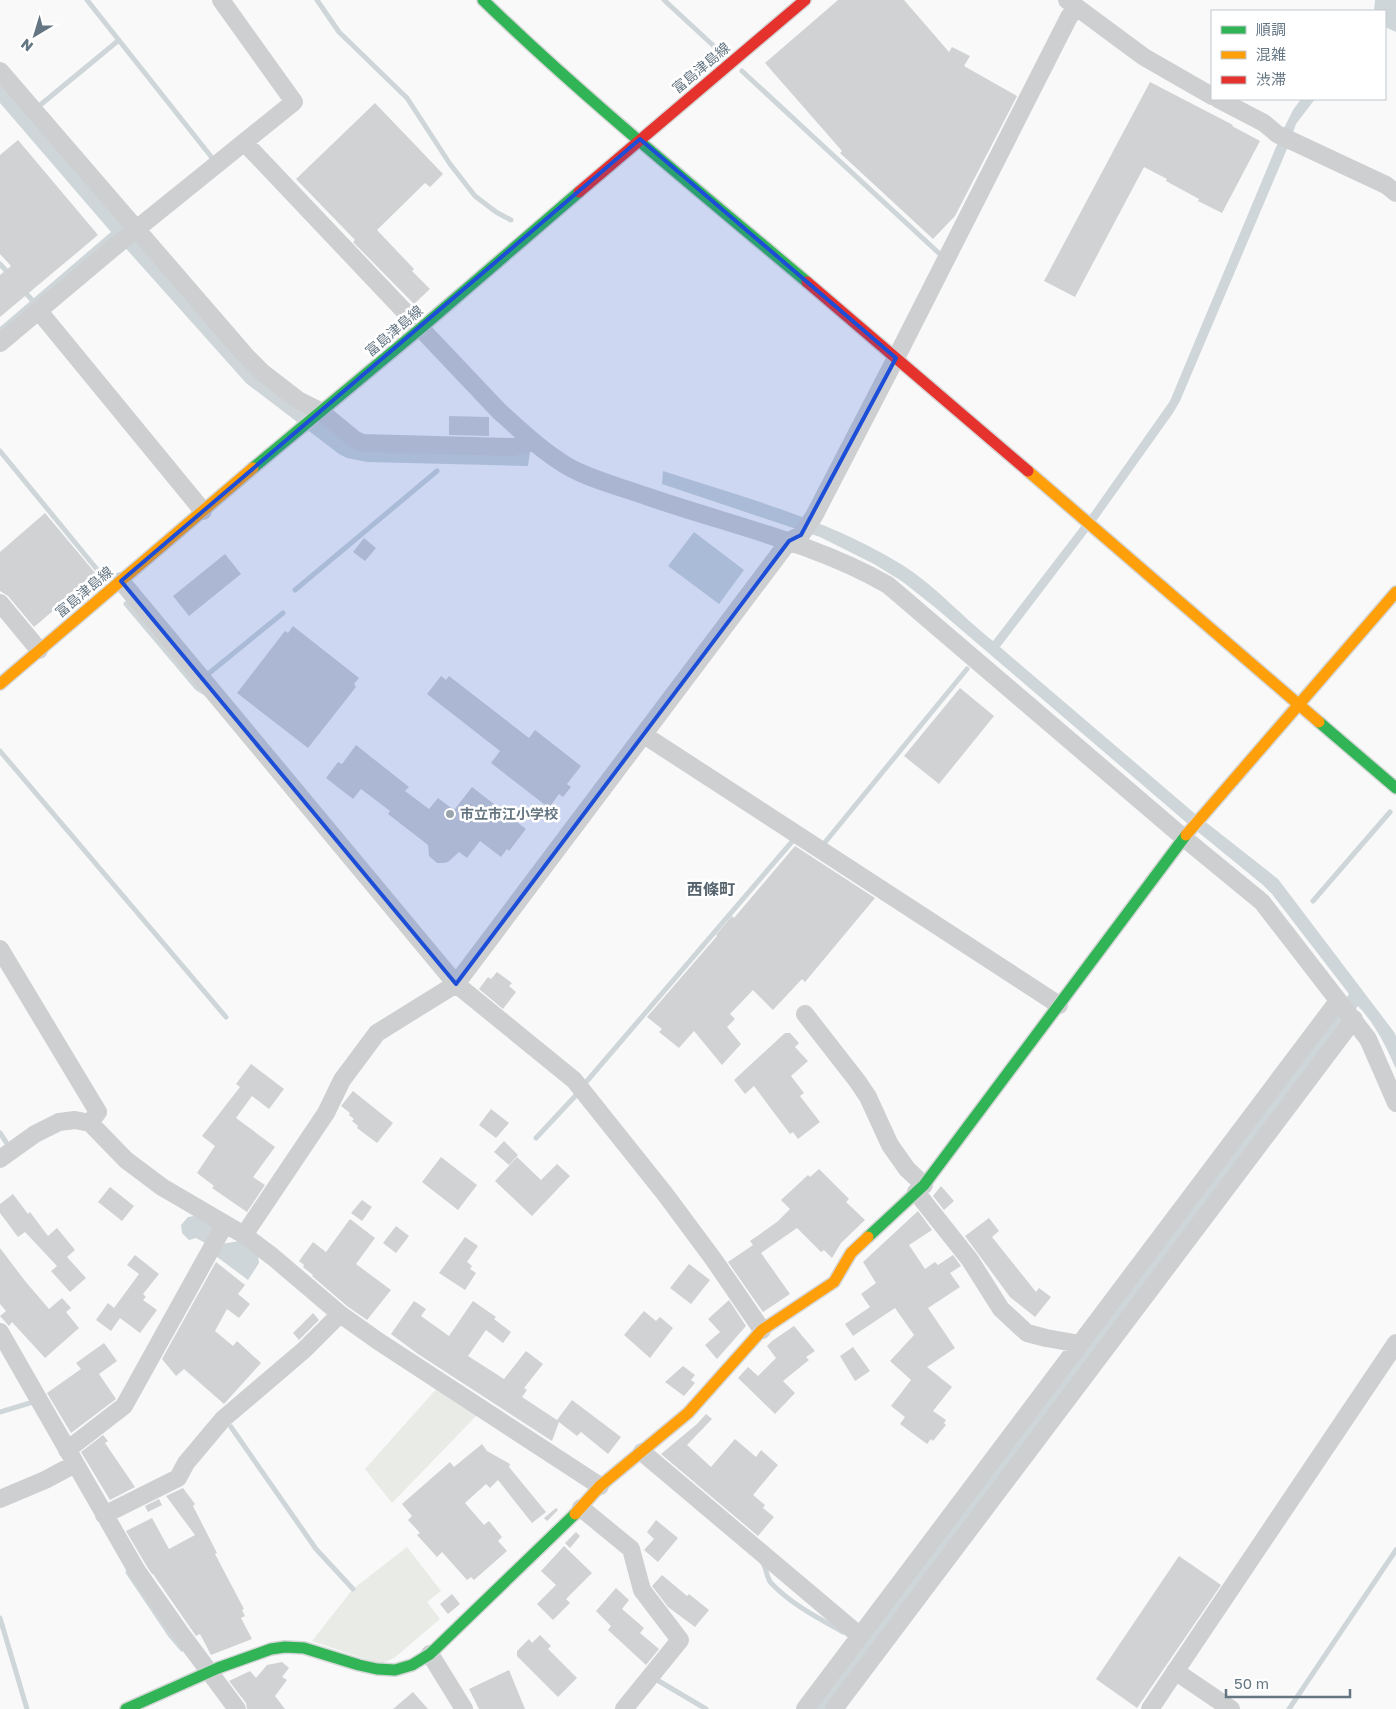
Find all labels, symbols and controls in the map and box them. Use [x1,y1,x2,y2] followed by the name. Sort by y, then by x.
[10,10,60,60] north arrow
[1211,10,1386,100] legend
[1256,20,1286,38] text: 順調
[17,36,36,56] text: N
[668,39,733,97] street label: 富島津島線
[1256,45,1286,63] text: 混雑
[1256,70,1286,88] text: 渋滞
[361,302,426,360] street label: 富島津島線
[51,563,116,621] street label: 富島津島線
[460,805,558,822] place label: 市立市江小学校
[444,808,456,820] marker: 市立市江小学校
[687,879,735,899] district label: 西條町
[1226,1666,1350,1698] scale bar
[1234,1674,1269,1692] text: 50 m

